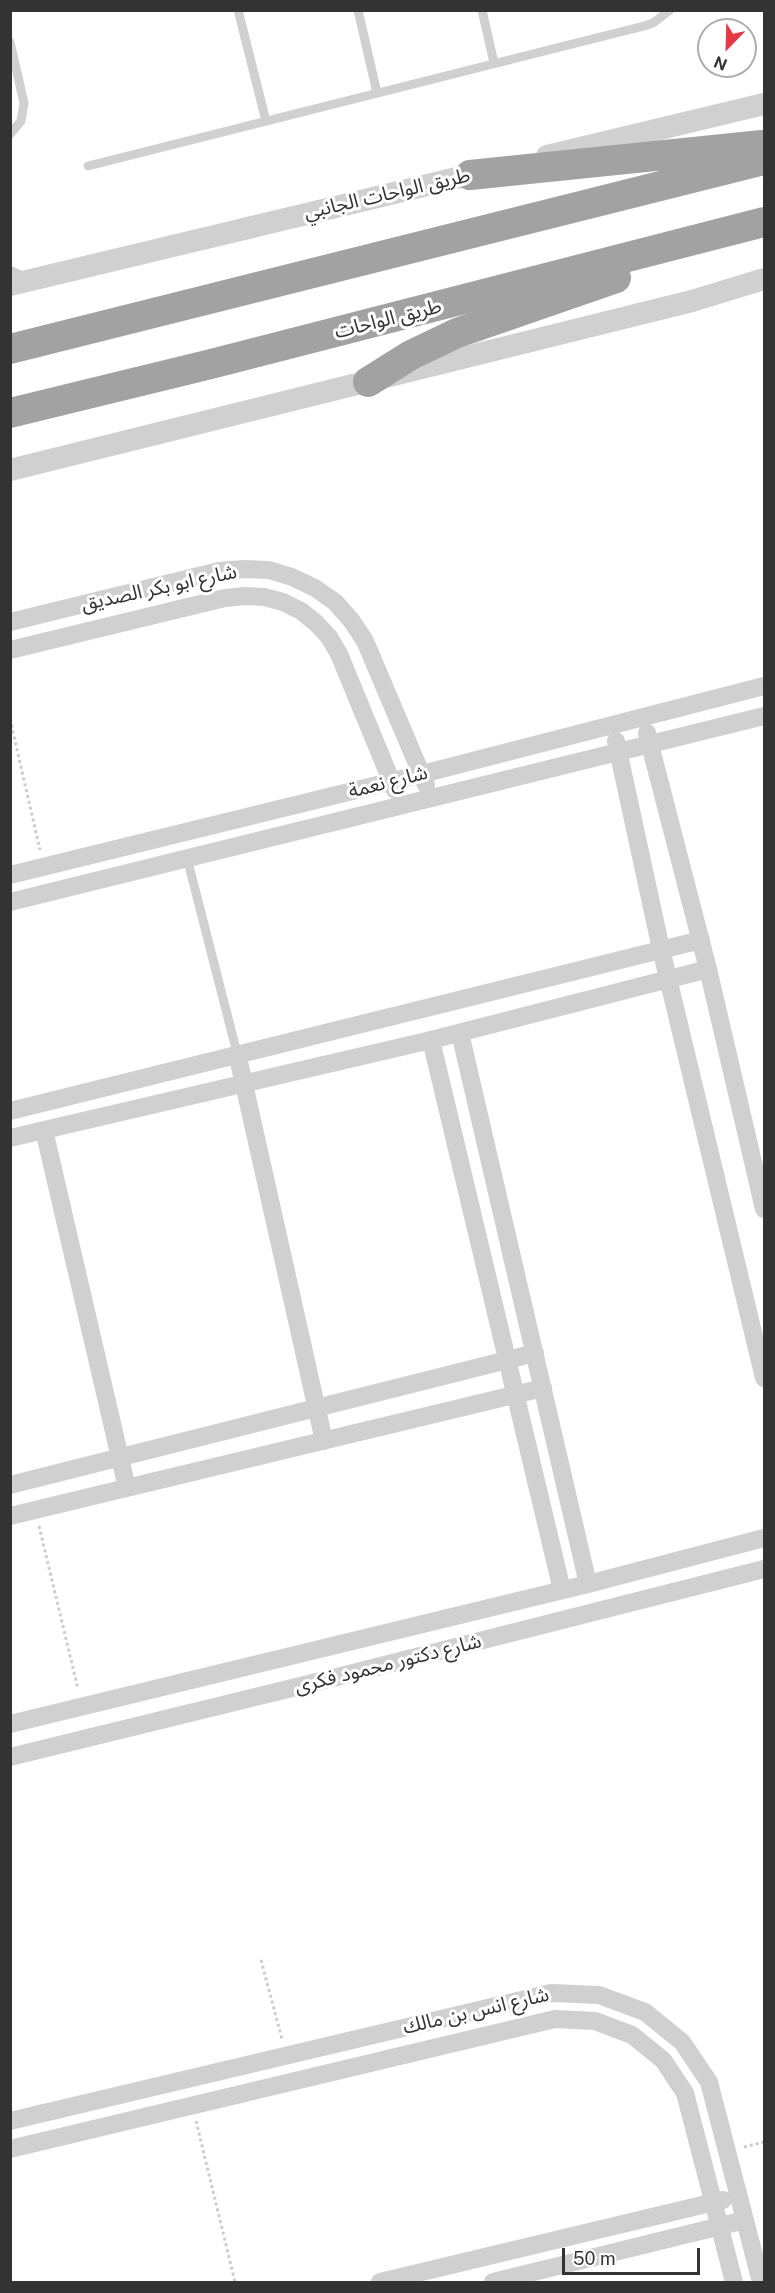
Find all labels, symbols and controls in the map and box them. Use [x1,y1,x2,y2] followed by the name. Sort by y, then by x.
[697,18,757,78] north arrow
[711,52,730,74] text: N
[302,163,472,225] street label: طريق الواحات الجانبي
[332,294,444,344] street label: طريق الواحات
[79,560,239,616] street label: شارع ابو بكر الصديق
[346,761,430,803] street label: شارع نعمة
[292,1629,484,1699] street label: شارع دكتور محمود فكرى
[401,1983,551,2039] street label: شارع انس بن مالك
[565,2236,703,2274] scale bar
[573,2248,616,2269] text: 50 m

